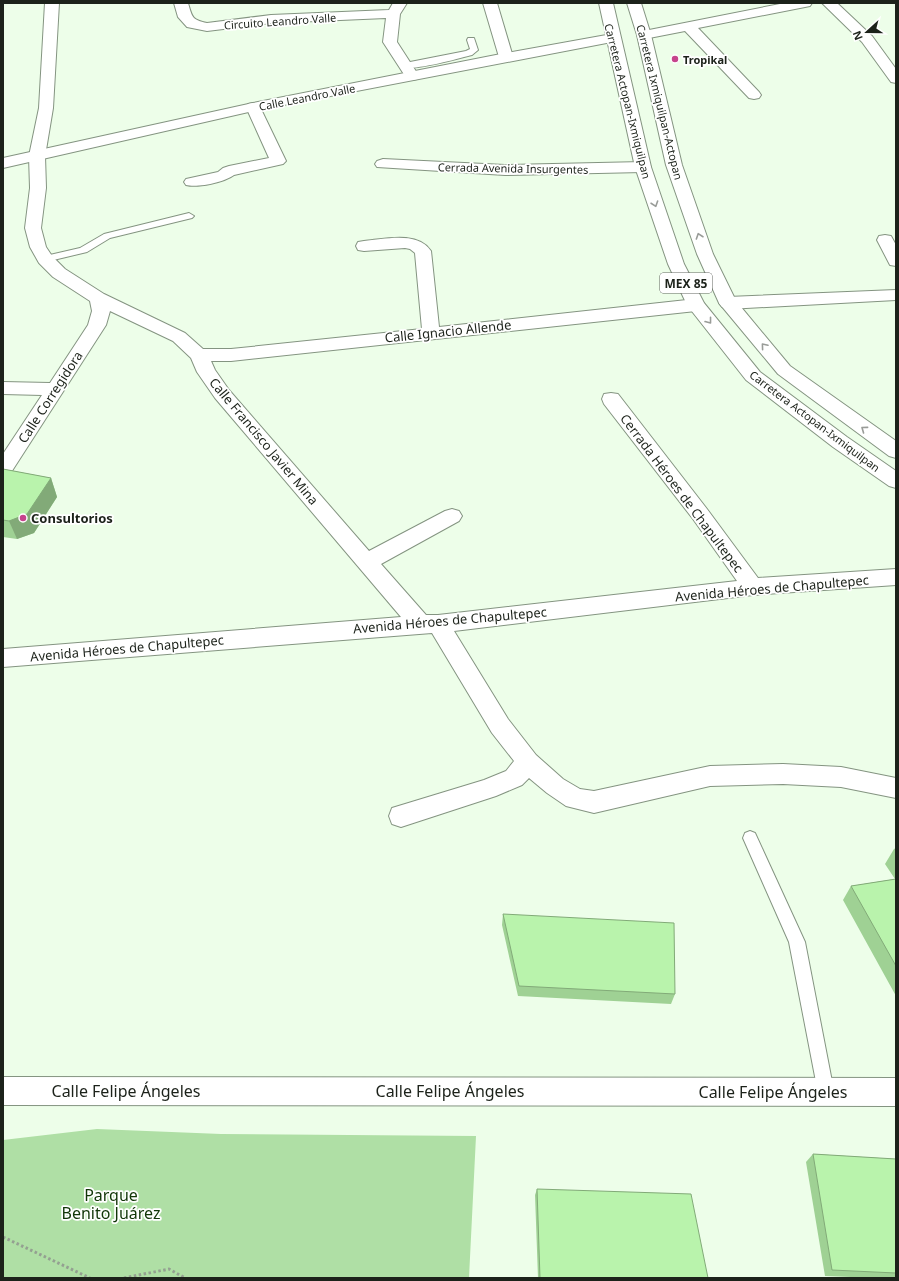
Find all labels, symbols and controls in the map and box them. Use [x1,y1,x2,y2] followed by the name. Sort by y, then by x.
[223,10,337,32] street label: Circuito Leandro Valle
[847,12,887,52] north arrow
[601,22,655,180] street label: Carretera Actopan-Ixmiquilpan
[633,23,687,181] street label: Carretera Ixmiquilpan-Actopan
[849,29,866,43] text: N
[683,52,727,67] place label: Tropikal
[670,54,680,64] marker: Tropikal
[258,80,356,114] street label: Calle Leandro Valle
[438,159,588,177] street label: Cerrada Avenida Insurgentes
[651,200,659,207] one-way arrow
[695,232,703,239] one-way arrow
[660,273,712,293] road number: MEX 85
[384,315,512,347] street label: Calle Ignacio Allende
[704,317,711,324] one-way arrow
[762,344,769,351] one-way arrow
[13,347,87,447] street label: Calle Corregidora
[747,367,883,475] street label: Carretera Actopan-Ixmiquilpan
[205,374,323,508] street label: Calle Francisco Javier Mina
[616,410,748,576] street label: Cerrada Héroes de Chapultepec
[861,426,868,433] one-way arrow
[31,509,113,527] place label: Consultorios
[18,513,28,523] marker: Consultorios
[674,571,870,605] street label: Avenida Héroes de Chapultepec
[352,603,548,637] street label: Avenida Héroes de Chapultepec
[29,631,225,665] street label: Avenida Héroes de Chapultepec
[52,1080,200,1102] street label: Calle Felipe Ángeles
[376,1080,524,1102] street label: Calle Felipe Ángeles
[699,1081,847,1103] street label: Calle Felipe Ángeles
[62,1184,160,1224] park label: Parque Benito Juárez

